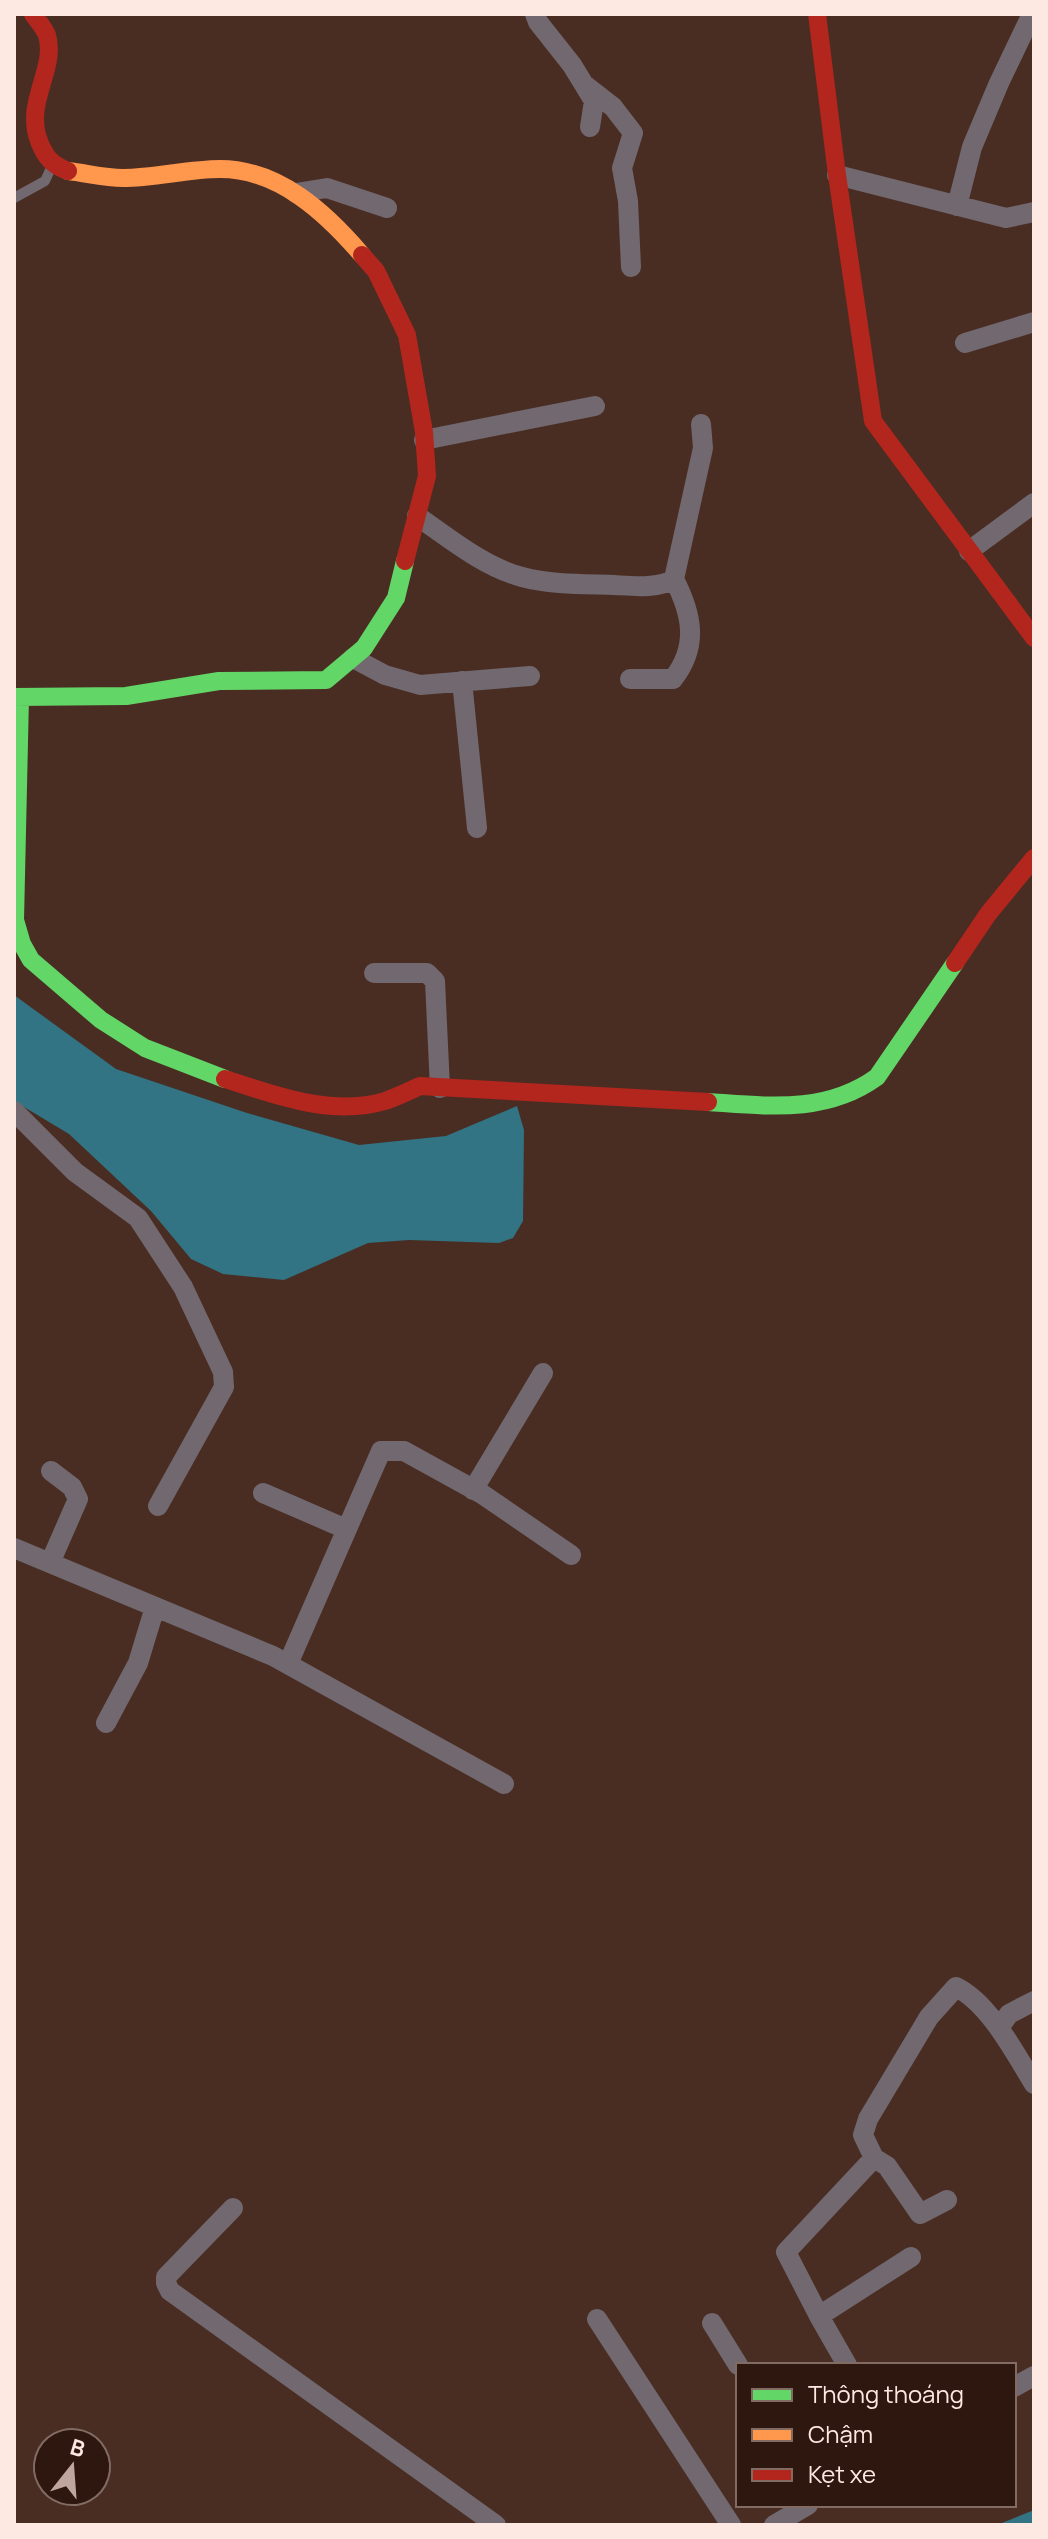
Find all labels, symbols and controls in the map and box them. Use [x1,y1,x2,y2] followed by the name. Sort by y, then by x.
[736,2363,1016,2507] legend
[808,2377,964,2410] text: Thông thoáng
[808,2417,873,2450] text: Chậm
[32,2427,112,2507] north arrow
[67,2431,89,2464] text: B
[808,2457,876,2490] text: Kẹt xe

